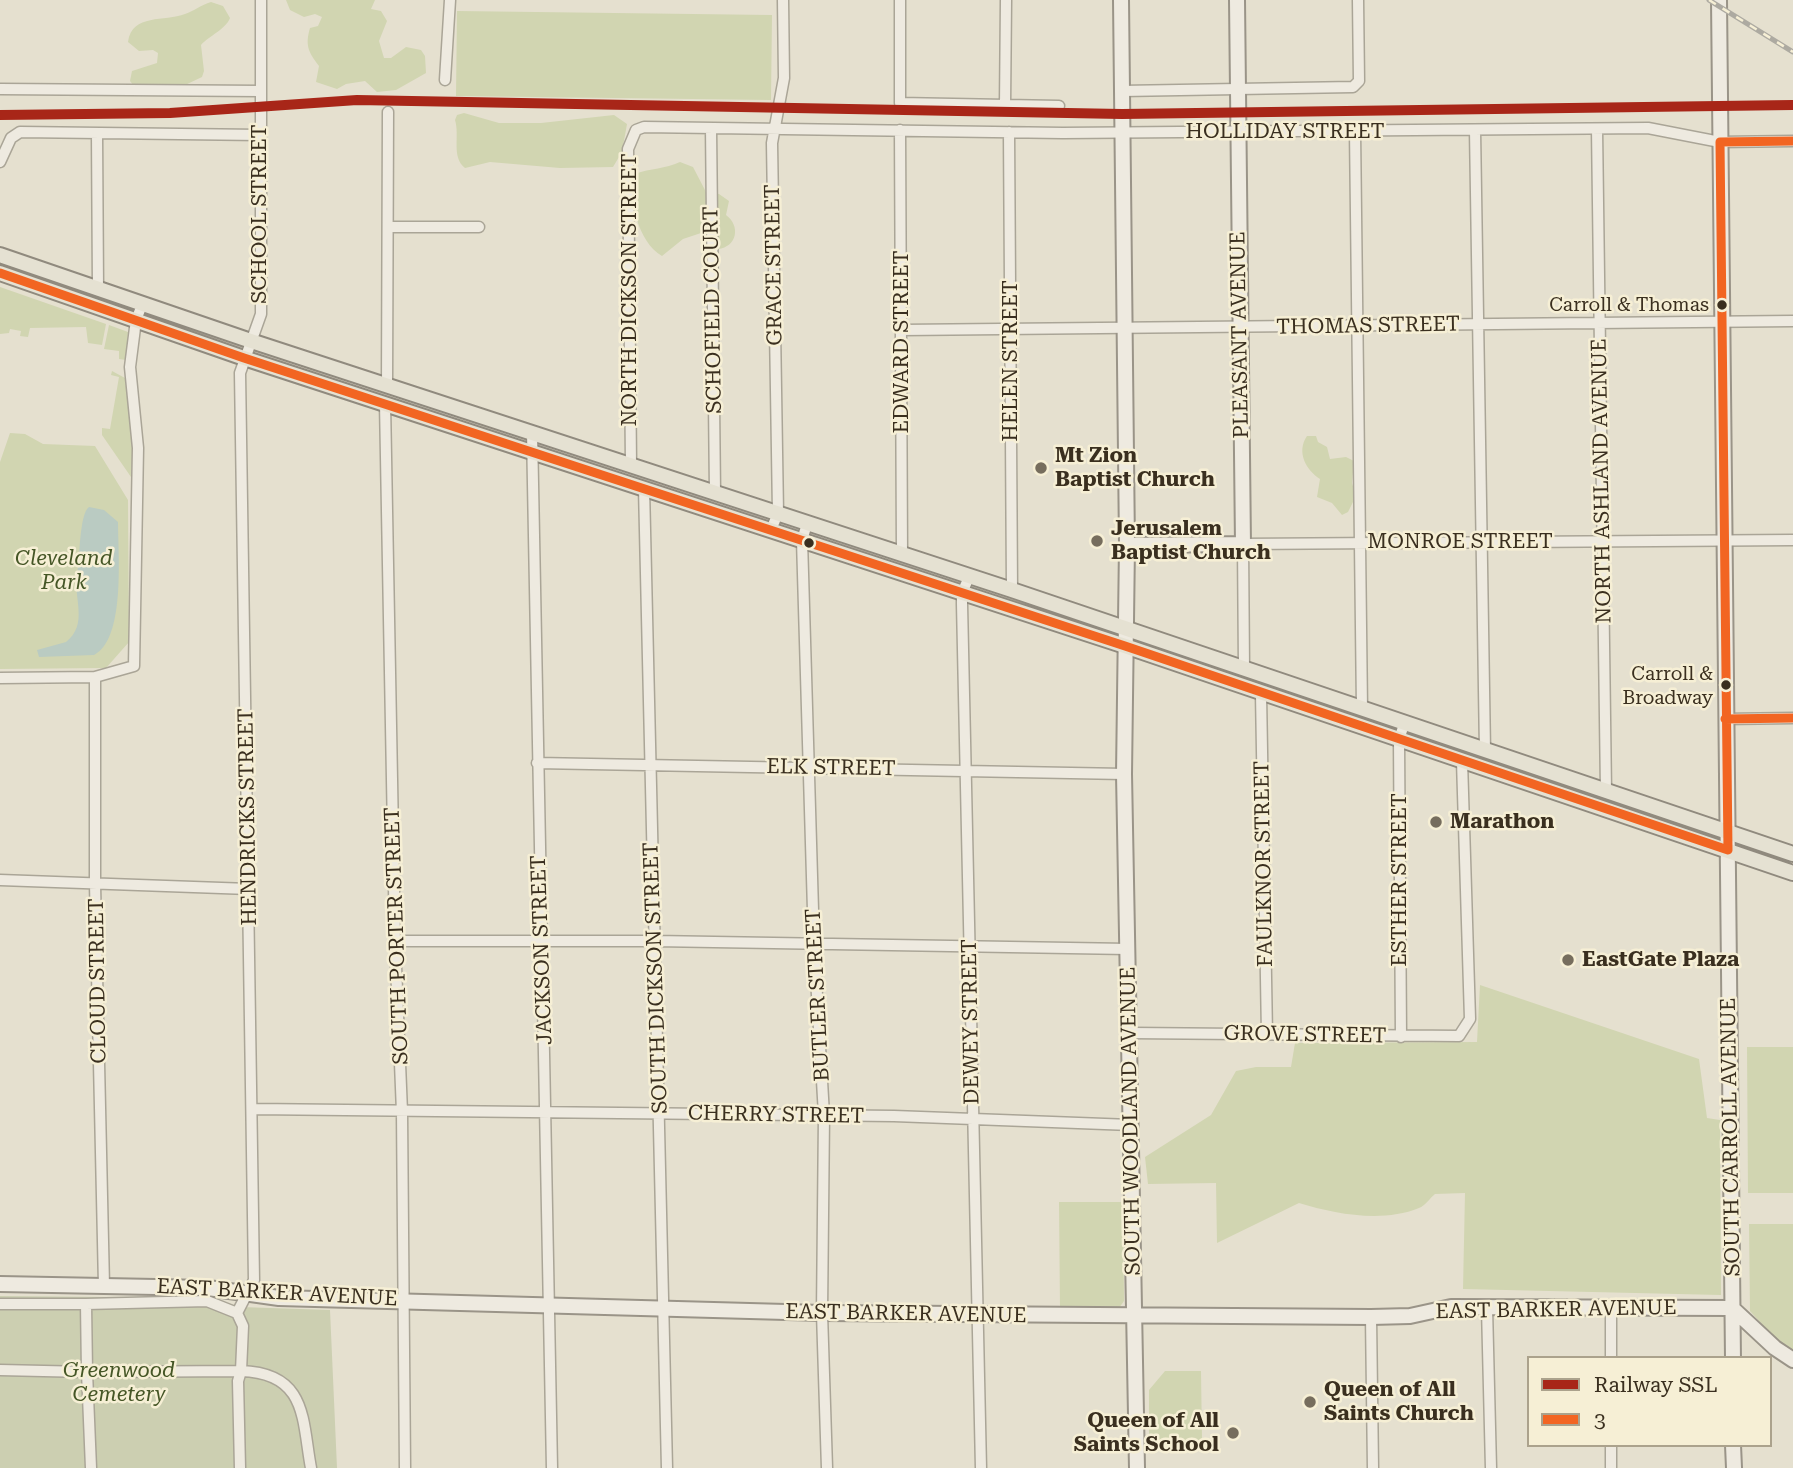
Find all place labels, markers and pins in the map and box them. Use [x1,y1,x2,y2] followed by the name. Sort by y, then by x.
[1549,294,1709,316] place label: Carroll & Thomas
[1715,298,1729,312] marker: Carroll & Thomas
[1055,443,1215,493] place label: Mt Zion Baptist Church
[1033,460,1049,476] marker: Mt Zion Baptist Church
[1111,516,1271,566] place label: Jerusalem Baptist Church
[1089,533,1105,549] marker: Jerusalem Baptist Church
[802,536,816,550] unlabelled marker
[1622,663,1713,707] place label: Carroll & Broadway
[1719,678,1733,692] marker: Carroll & Broadway
[1450,809,1554,835] place label: Marathon
[1428,814,1444,830] marker: Marathon
[1582,947,1739,973] place label: EastGate Plaza
[1560,952,1576,968] marker: EastGate Plaza
[1324,1377,1474,1427] place label: Queen of All Saints Church
[1302,1394,1318,1410] marker: Queen of All Saints Church
[1074,1408,1219,1458] place label: Queen of All Saints School
[1225,1425,1241,1441] marker: Queen of All Saints School

